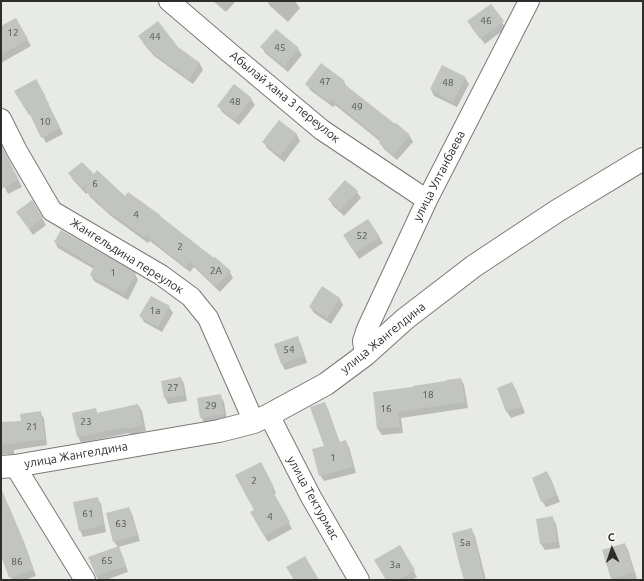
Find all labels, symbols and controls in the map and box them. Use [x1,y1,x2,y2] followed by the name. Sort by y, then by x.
[480,15,492,27] house number: 46
[7,27,19,39] house number: 12
[149,31,161,43] house number: 44
[274,42,286,54] house number: 45
[227,48,343,146] street label: Абылай хана 3 переулок
[319,76,331,88] house number: 47
[442,77,454,89] house number: 48
[229,96,241,108] house number: 48
[351,101,363,113] house number: 49
[39,116,51,128] house number: 10
[410,128,468,224] street label: улица Ултанбаева
[92,178,98,190] house number: 6
[133,209,139,221] house number: 4
[68,215,186,297] street label: Жангельдина переулок
[356,230,368,242] house number: 52
[177,241,183,253] house number: 2
[210,265,222,277] house number: 2А
[110,267,116,279] house number: 1
[338,299,428,377] street label: улица Жангелдина
[150,305,160,317] house number: 1a
[283,344,295,356] house number: 54
[167,382,179,394] house number: 27
[422,389,434,401] house number: 18
[205,400,217,412] house number: 29
[380,403,392,415] house number: 16
[80,416,92,428] house number: 23
[26,421,38,433] house number: 21
[23,439,129,471] street label: улица Жангелдина
[330,452,336,464] house number: 1
[284,454,342,542] street label: улица Тектурмас
[251,475,257,487] house number: 2
[82,508,94,520] house number: 61
[267,511,273,523] house number: 4
[115,518,127,530] house number: 63
[592,529,632,569] north arrow
[608,531,615,543] text: С
[460,537,470,549] house number: 5а
[101,555,113,567] house number: 65
[11,556,23,568] house number: 86
[390,559,400,571] house number: 3а

